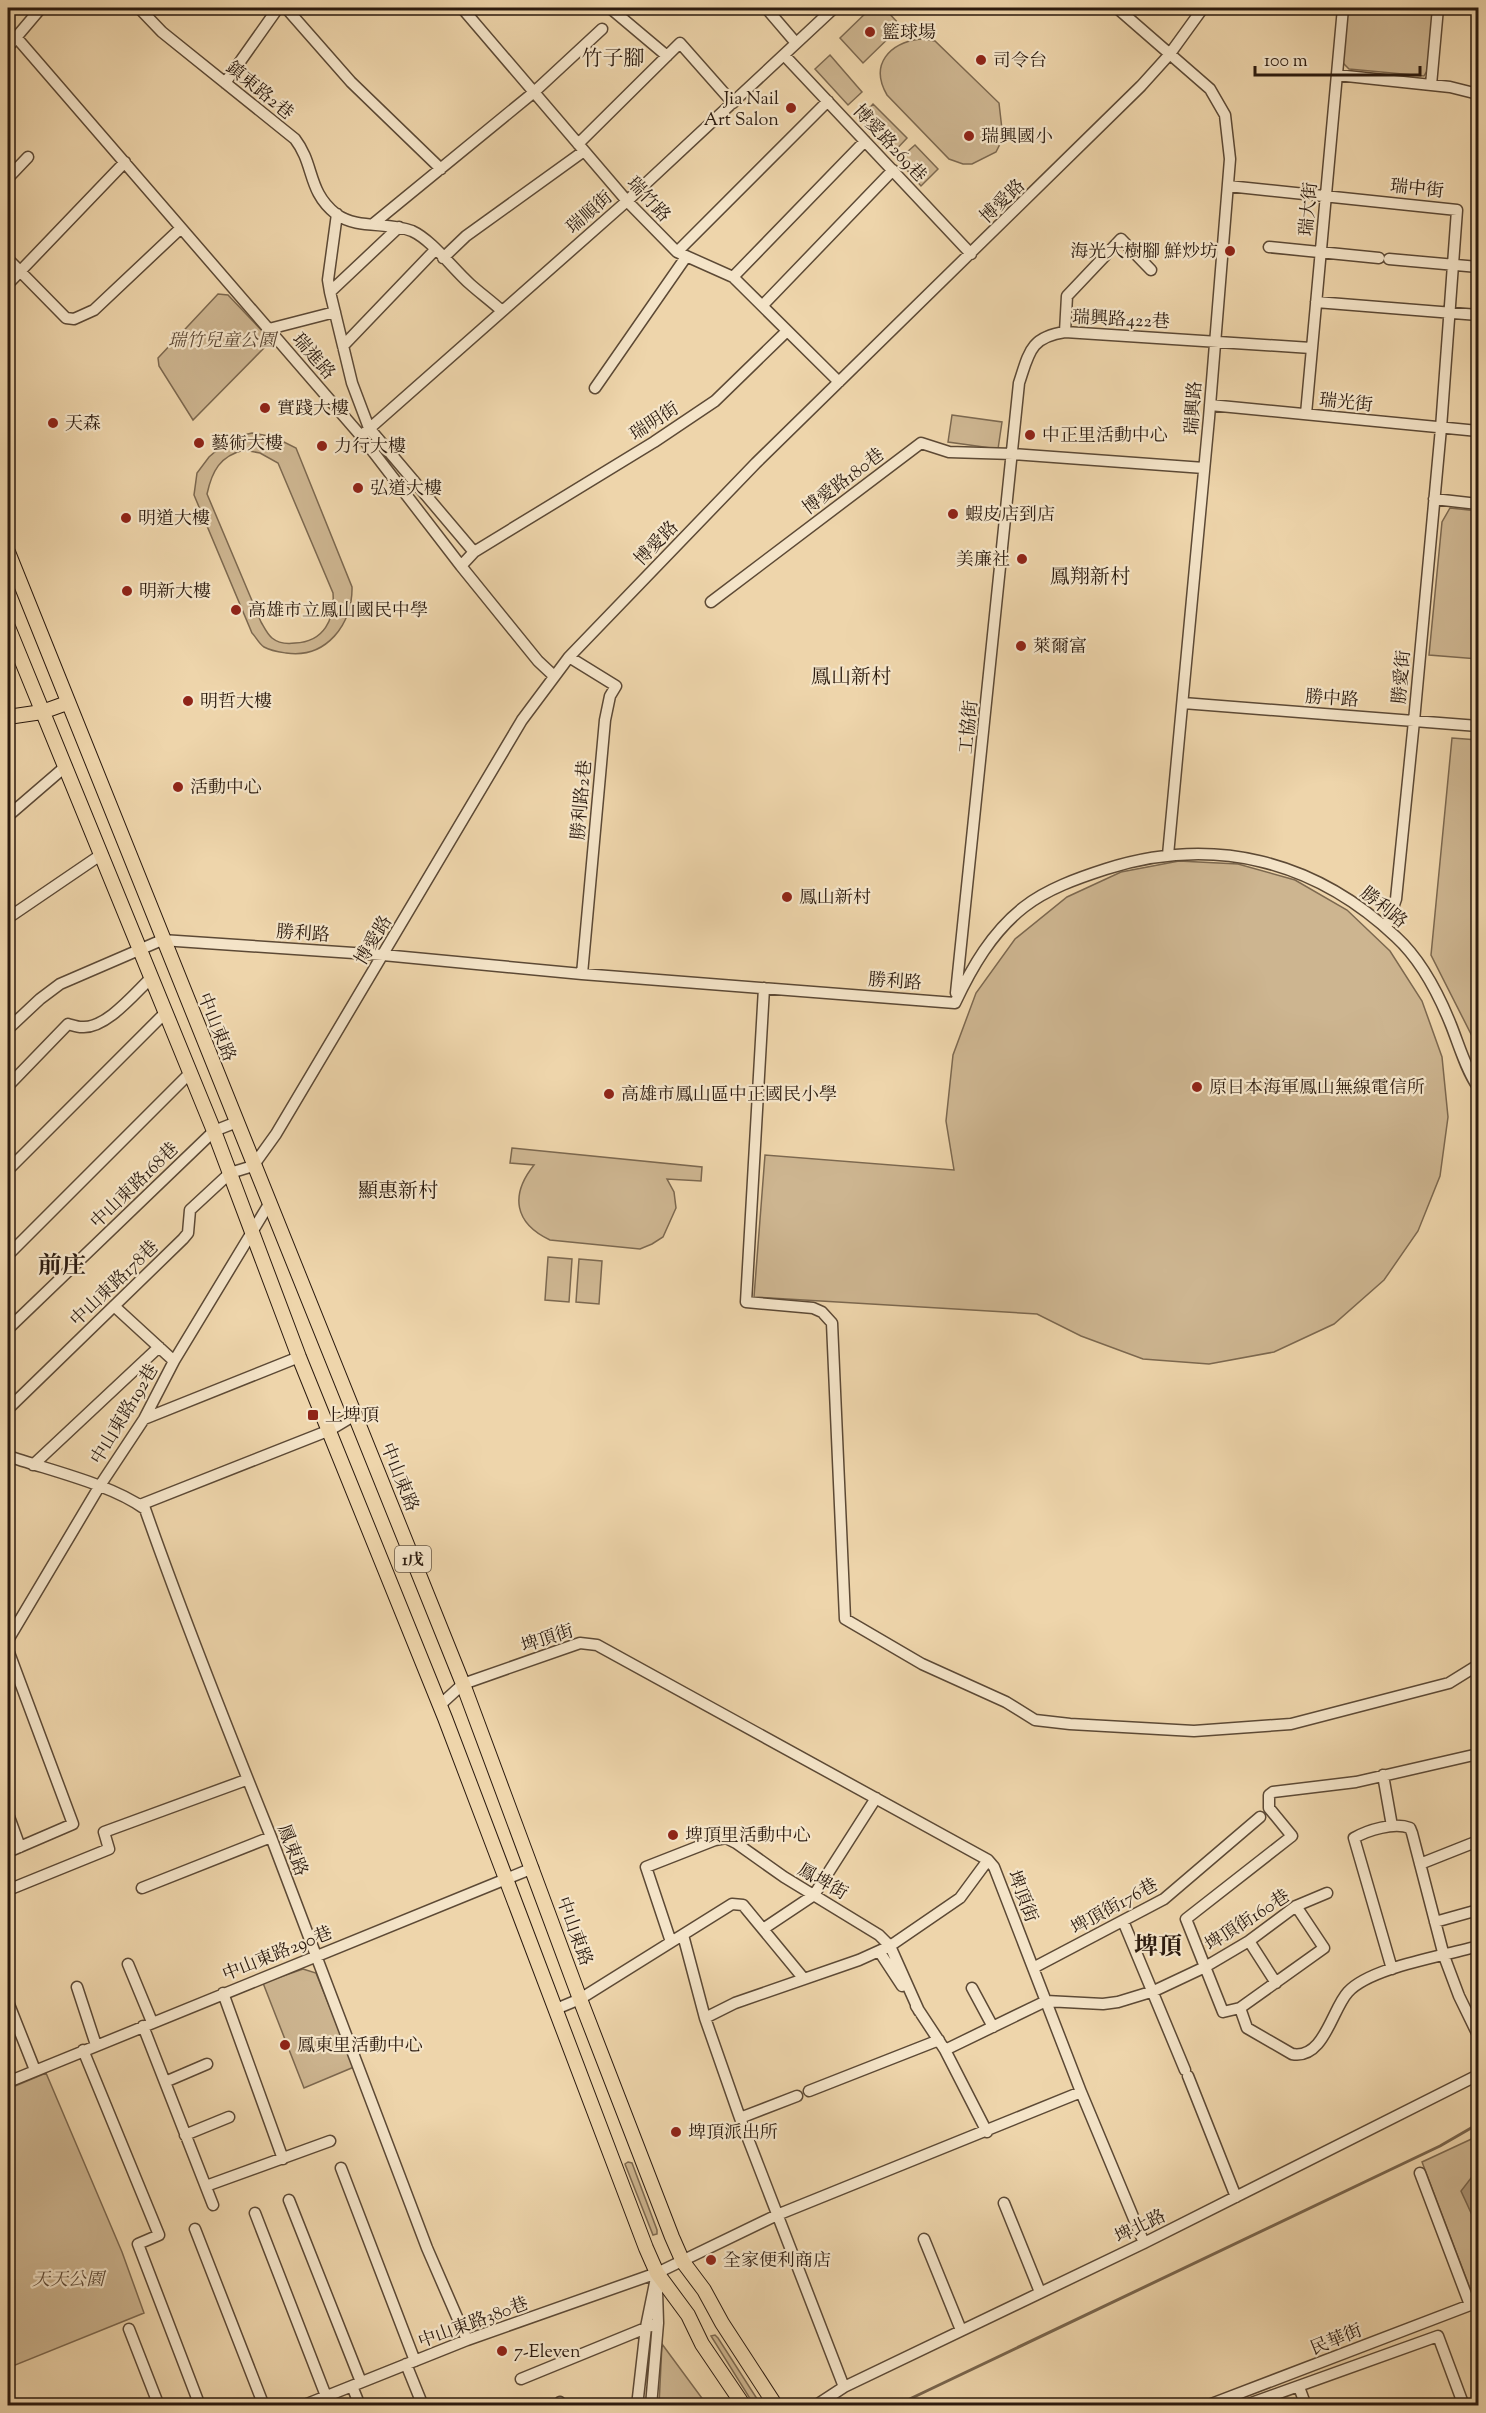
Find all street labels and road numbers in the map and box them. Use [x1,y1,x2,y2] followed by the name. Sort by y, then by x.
[219,56,298,127] street label: 鎮東路2巷
[846,100,932,189] street label: 博愛路269巷
[620,172,675,229] street label: 瑞竹路
[975,174,1032,231] street label: 博愛路
[1389,174,1445,206] street label: 瑞中街
[1295,181,1325,237] street label: 瑞大街
[561,186,619,241] street label: 瑞順街
[1071,305,1170,337] street label: 瑞興路422巷
[285,328,340,386] street label: 瑞進路
[1180,380,1210,436] street label: 瑞興路
[1318,388,1374,420] street label: 瑞光街
[625,397,685,448] street label: 瑞明街
[798,443,891,522] street label: 博愛路180巷
[629,516,686,573] street label: 博愛路
[1388,649,1418,705] street label: 勝愛街
[1304,685,1360,715] street label: 勝中路
[954,699,986,755] street label: 工協街
[567,759,599,841] street label: 勝利路2巷
[1354,881,1412,936] street label: 勝利路
[350,911,400,971] street label: 博愛路
[275,920,331,950] street label: 勝利路
[867,968,923,998] street label: 勝利路
[190,990,241,1066] street label: 中山東路
[85,1137,185,1235] street label: 中山東路168巷
[65,1235,165,1333] street label: 中山東路178巷
[85,1360,166,1470] street label: 中山東路192巷
[373,1440,424,1516] street label: 中山東路
[395,1546,431,1572] road number: 1戊
[518,1619,577,1661] street label: 埤頂街
[269,1821,313,1881] street label: 鳳東路
[792,1858,852,1907] street label: 鳳埤街
[999,1867,1043,1927] street label: 埤頂街
[1067,1873,1163,1942] street label: 埤頂街176巷
[1201,1884,1296,1959] street label: 埤頂街160巷
[549,1893,598,1970] street label: 中山東路
[219,1921,337,1989] street label: 中山東路290巷
[1111,2204,1171,2251] street label: 埤北路
[415,2292,533,2356] street label: 中山東路380巷
[1307,2319,1367,2363] street label: 民華街

